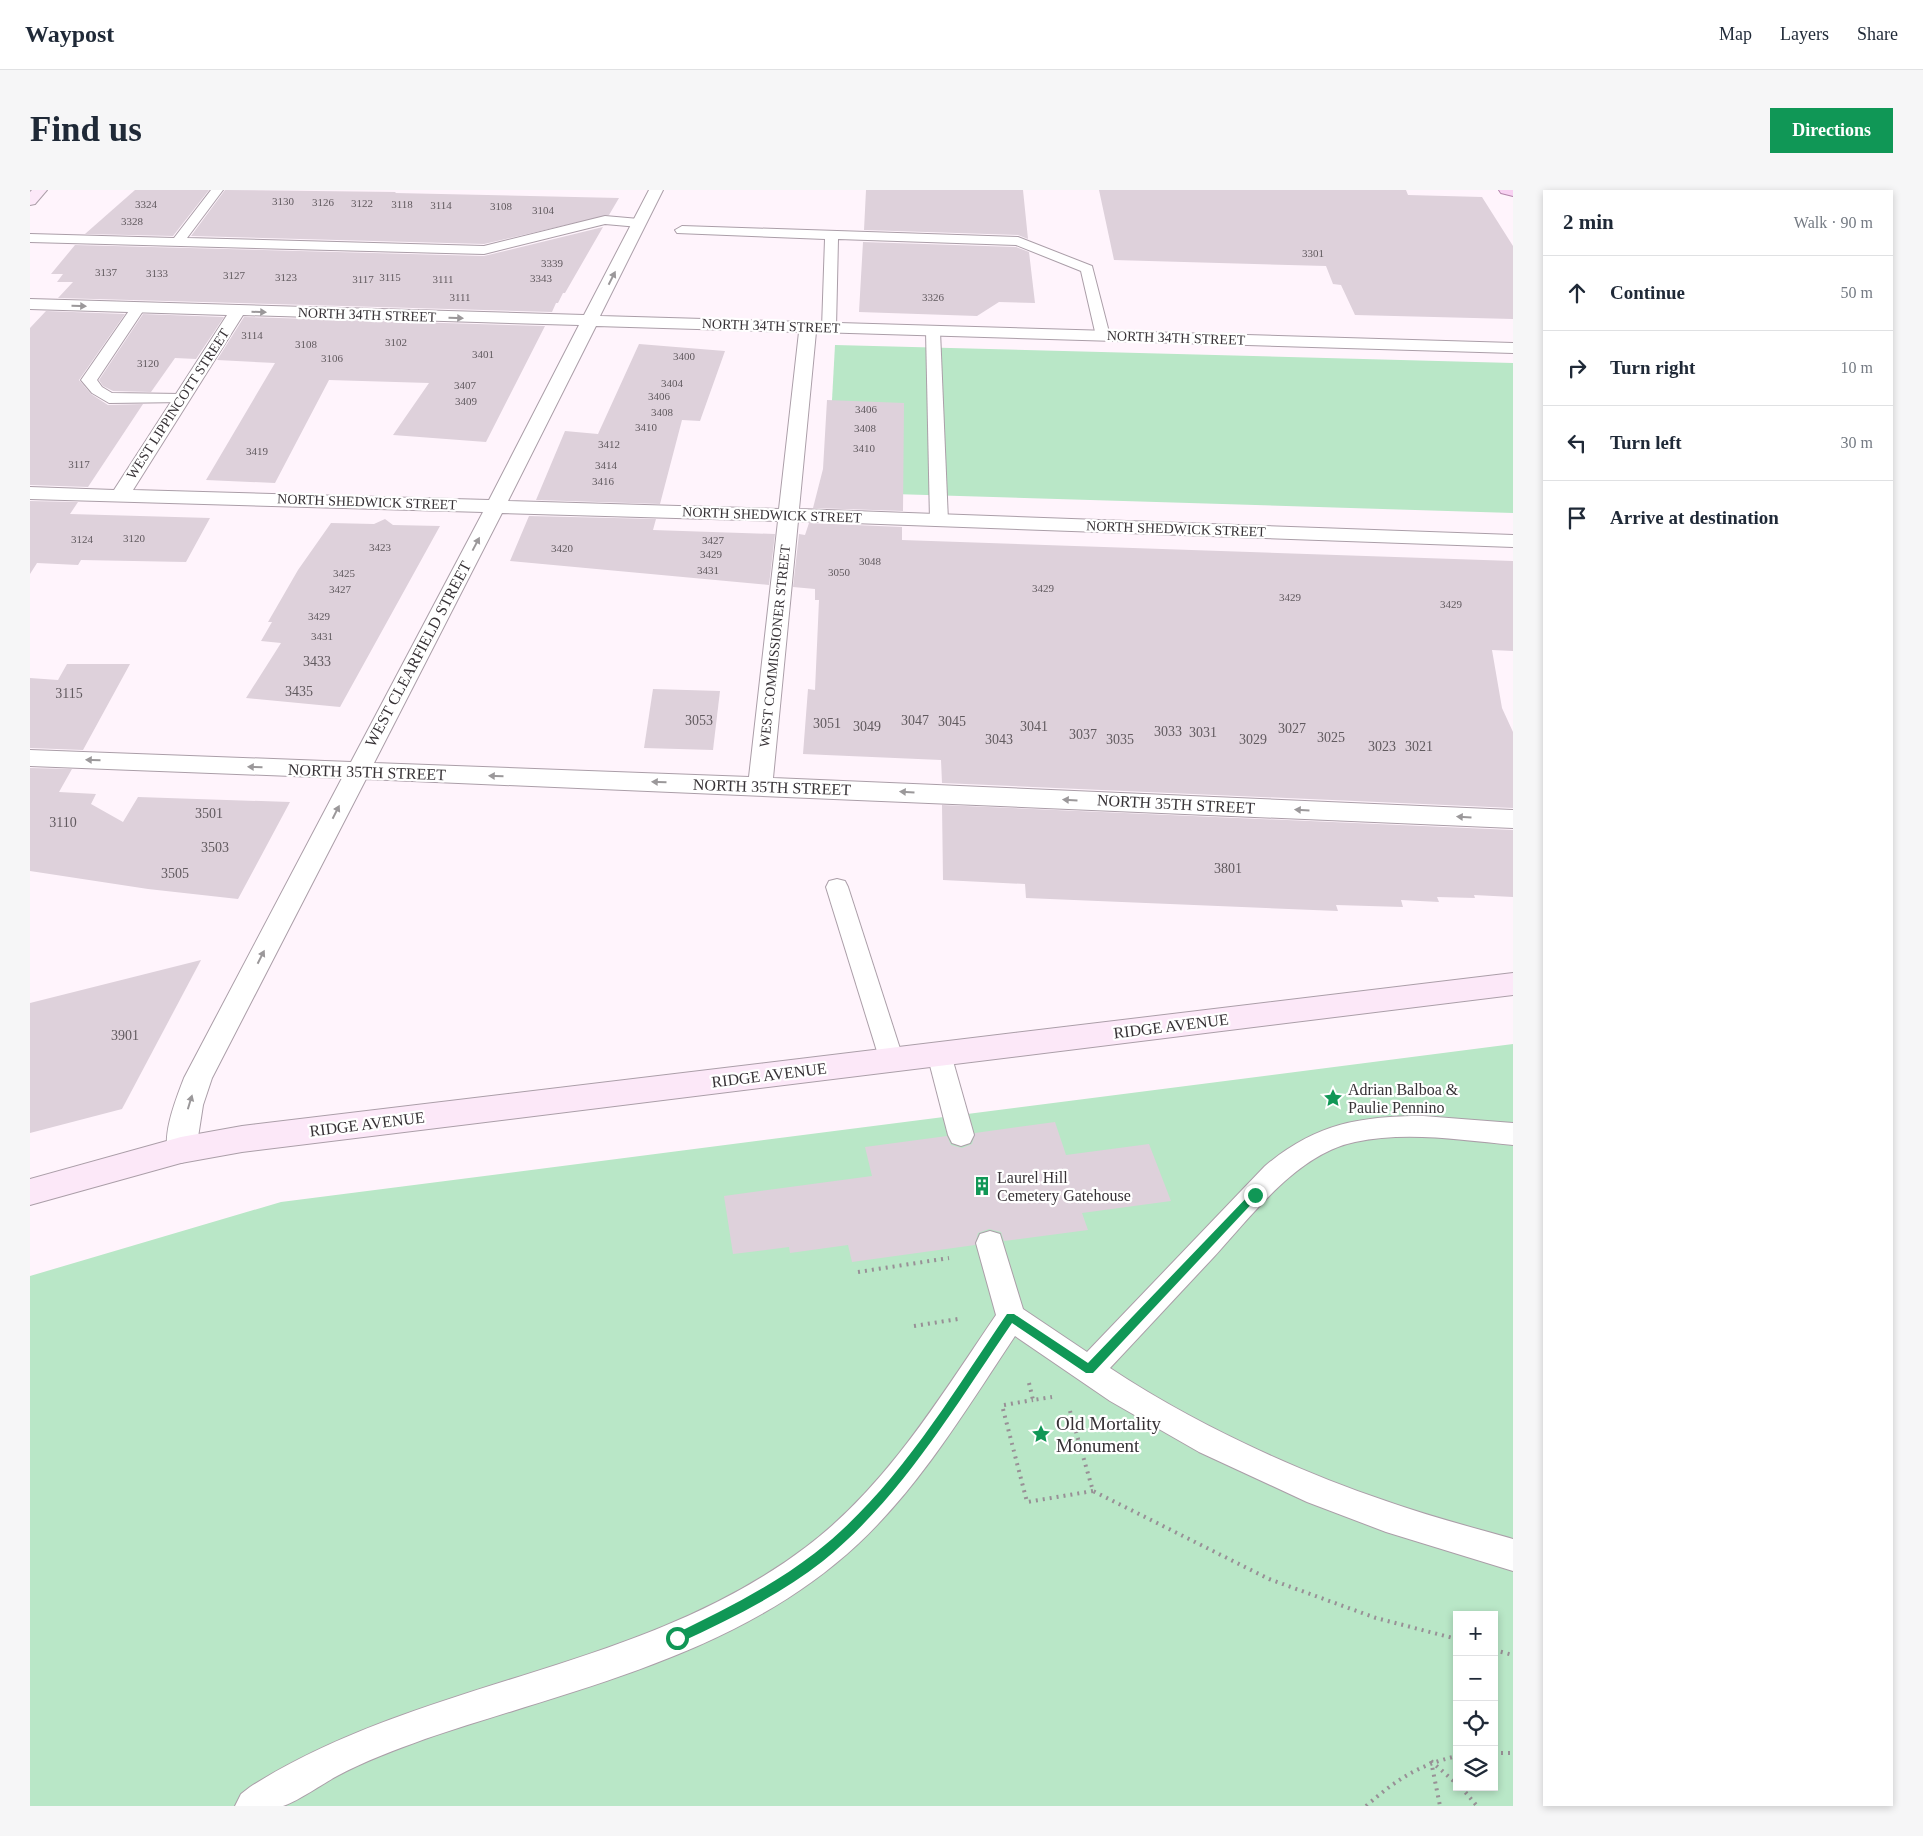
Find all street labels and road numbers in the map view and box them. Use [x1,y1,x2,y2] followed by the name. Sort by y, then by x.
[298,305,437,325] street label: NORTH 34TH STREET
[702,316,841,336] street label: NORTH 34TH STREET
[124,326,232,482] street label: WEST LIPPINCOTT STREET
[1107,328,1246,348] street label: NORTH 34TH STREET
[277,491,457,513] street label: NORTH SHEDWICK STREET
[682,504,862,526] street label: NORTH SHEDWICK STREET
[1086,518,1266,540] street label: NORTH SHEDWICK STREET
[757,544,793,748] street label: WEST COMMISSIONER STREET
[362,558,474,750] street label: WEST CLEARFIELD STREET
[288,761,447,783] street label: NORTH 35TH STREET
[693,776,852,798] street label: NORTH 35TH STREET
[1097,791,1256,817] street label: NORTH 35TH STREET
[1113,1011,1229,1041] street label: RIDGE AVENUE
[711,1060,827,1090] street label: RIDGE AVENUE
[309,1109,425,1139] street label: RIDGE AVENUE

